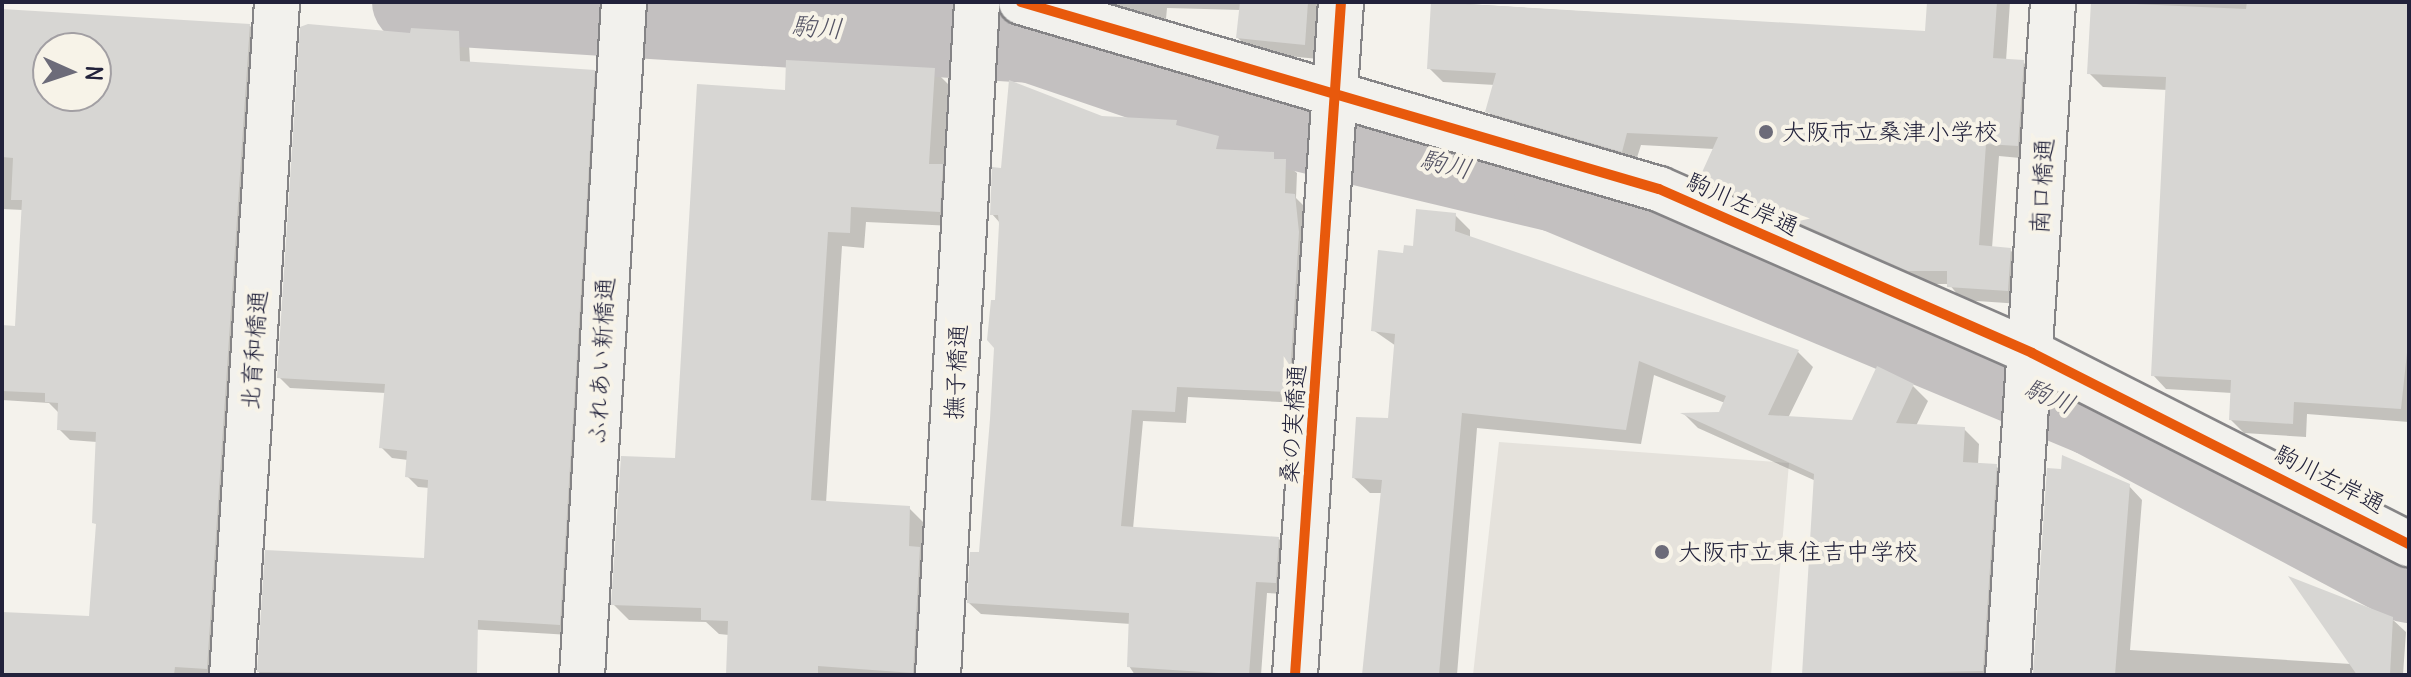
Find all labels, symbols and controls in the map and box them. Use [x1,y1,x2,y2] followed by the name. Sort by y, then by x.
[790,10,844,44] water label: 駒川
[32,32,112,112] north arrow
[80,65,108,81] text: N
[1782,118,1998,146] place label: 大阪市立桑津小学校
[1757,123,1775,141] marker: 大阪市立桑津小学校
[2025,137,2059,235] street label: 南口橋通
[1417,143,1475,185] water label: 駒川
[1682,166,1804,242] street label: 駒川左岸通
[582,276,620,446] street label: ふれあい新橋通
[235,289,273,411] street label: 北育和橋通
[939,323,973,421] street label: 撫子橋通
[1274,363,1312,485] street label: 桑の実橋通
[2020,371,2080,421] water label: 駒川
[2270,439,2390,519] street label: 駒川左岸通
[1678,538,1918,566] place label: 大阪市立東住吉中学校
[1653,543,1671,561] marker: 大阪市立東住吉中学校

